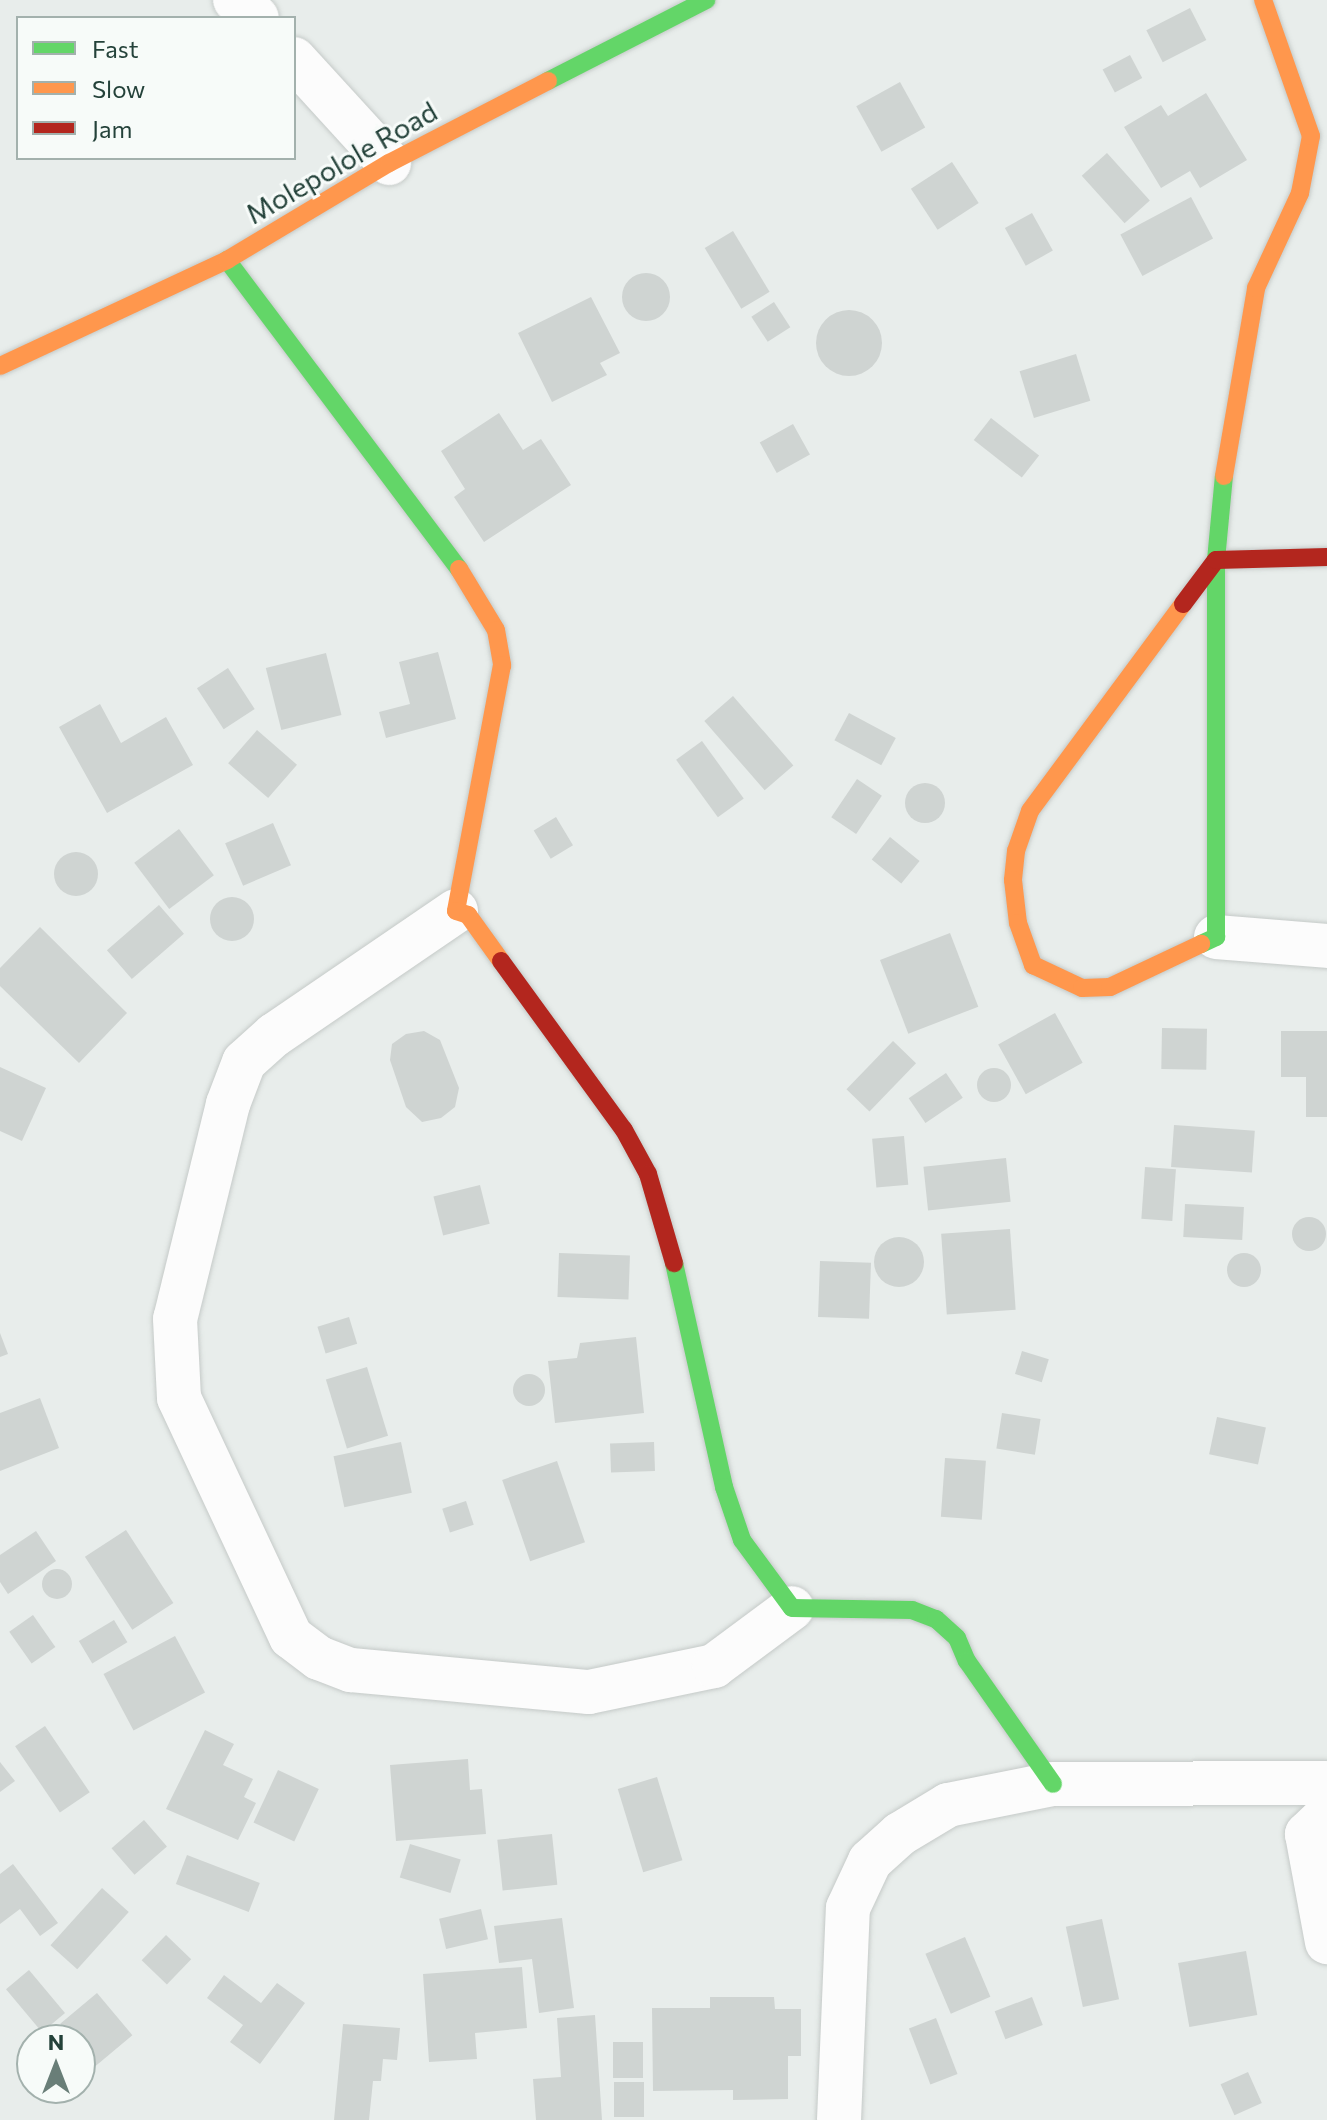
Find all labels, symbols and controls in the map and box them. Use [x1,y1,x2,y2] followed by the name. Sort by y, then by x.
[16,16,296,160] legend
[92,34,139,63] text: Fast
[92,74,145,103] text: Slow
[239,94,443,230] street label: Molepolole Road
[92,114,132,143] text: Jam
[16,2024,96,2104] north arrow
[48,2028,64,2055] text: N

